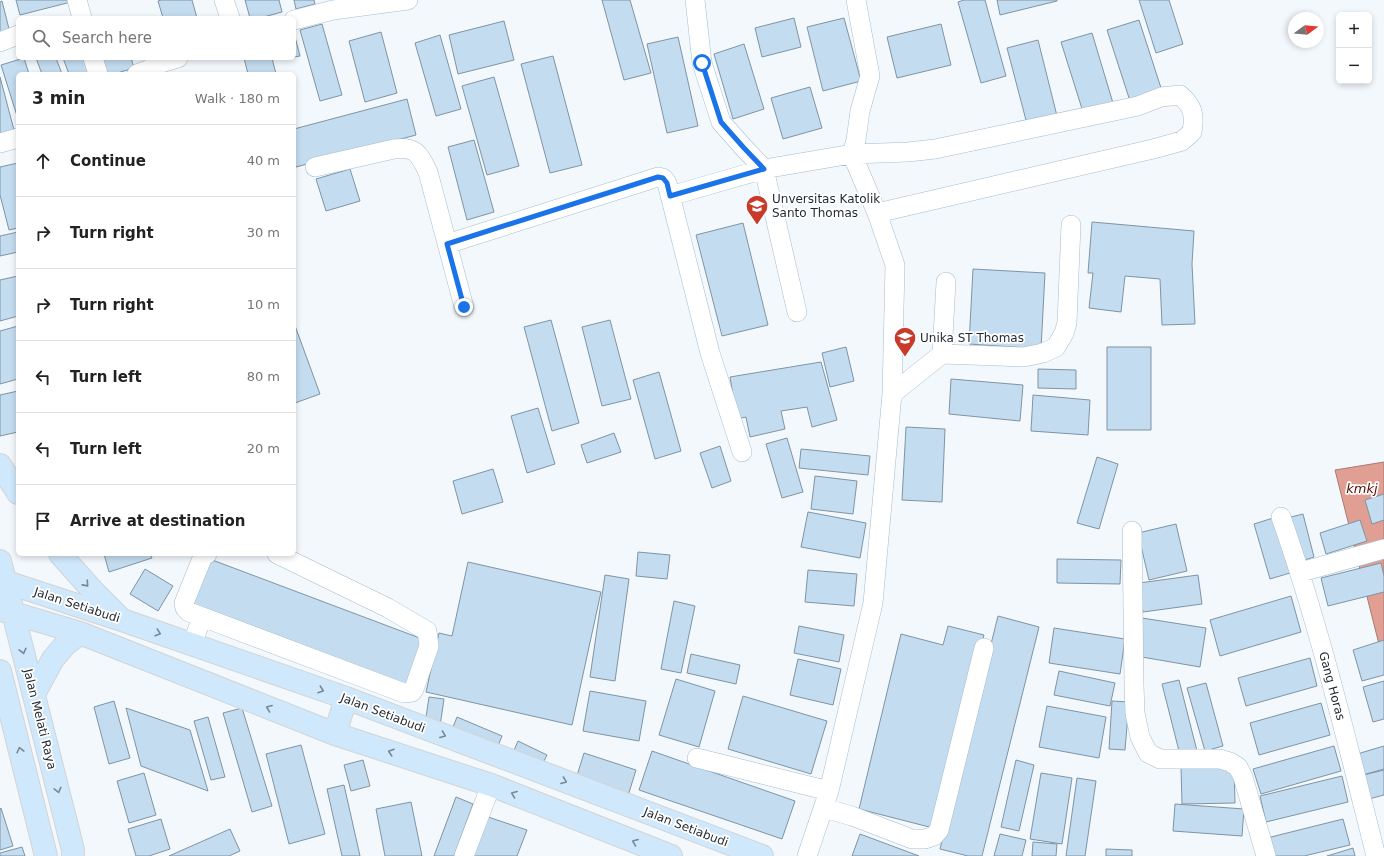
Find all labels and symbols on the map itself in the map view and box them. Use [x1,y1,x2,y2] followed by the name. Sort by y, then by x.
[1288,12,1324,48] north arrow
[693,54,711,72] route start
[772,192,880,220] place label: Unversitas Katolik Santo Thomas
[744,193,770,226] school or university icon: Unversitas Katolik Santo Thomas
[455,298,473,316] route end
[892,325,918,358] school or university icon: Unika ST Thomas
[920,331,1024,345] place label: Unika ST Thomas
[1346,481,1378,496] water label: kmkj
[81,579,88,586] one-way arrow
[31,584,122,625] street label: Jalan Setiabudi
[155,628,162,637] one-way arrow
[18,647,27,654] one-way arrow
[1316,650,1348,722] street label: Gang Horas
[20,666,59,771] street label: Jalan Melati Raya
[317,685,324,693] one-way arrow
[338,690,427,736] street label: Jalan Setiabudi
[265,704,272,712] one-way arrow
[439,730,446,738] one-way arrow
[16,747,24,753] one-way arrow
[388,749,395,757] one-way arrow
[561,777,568,785] one-way arrow
[53,786,62,793] one-way arrow
[510,791,517,799] one-way arrow
[641,804,730,850] street label: Jalan Setiabudi
[632,838,639,846] one-way arrow

